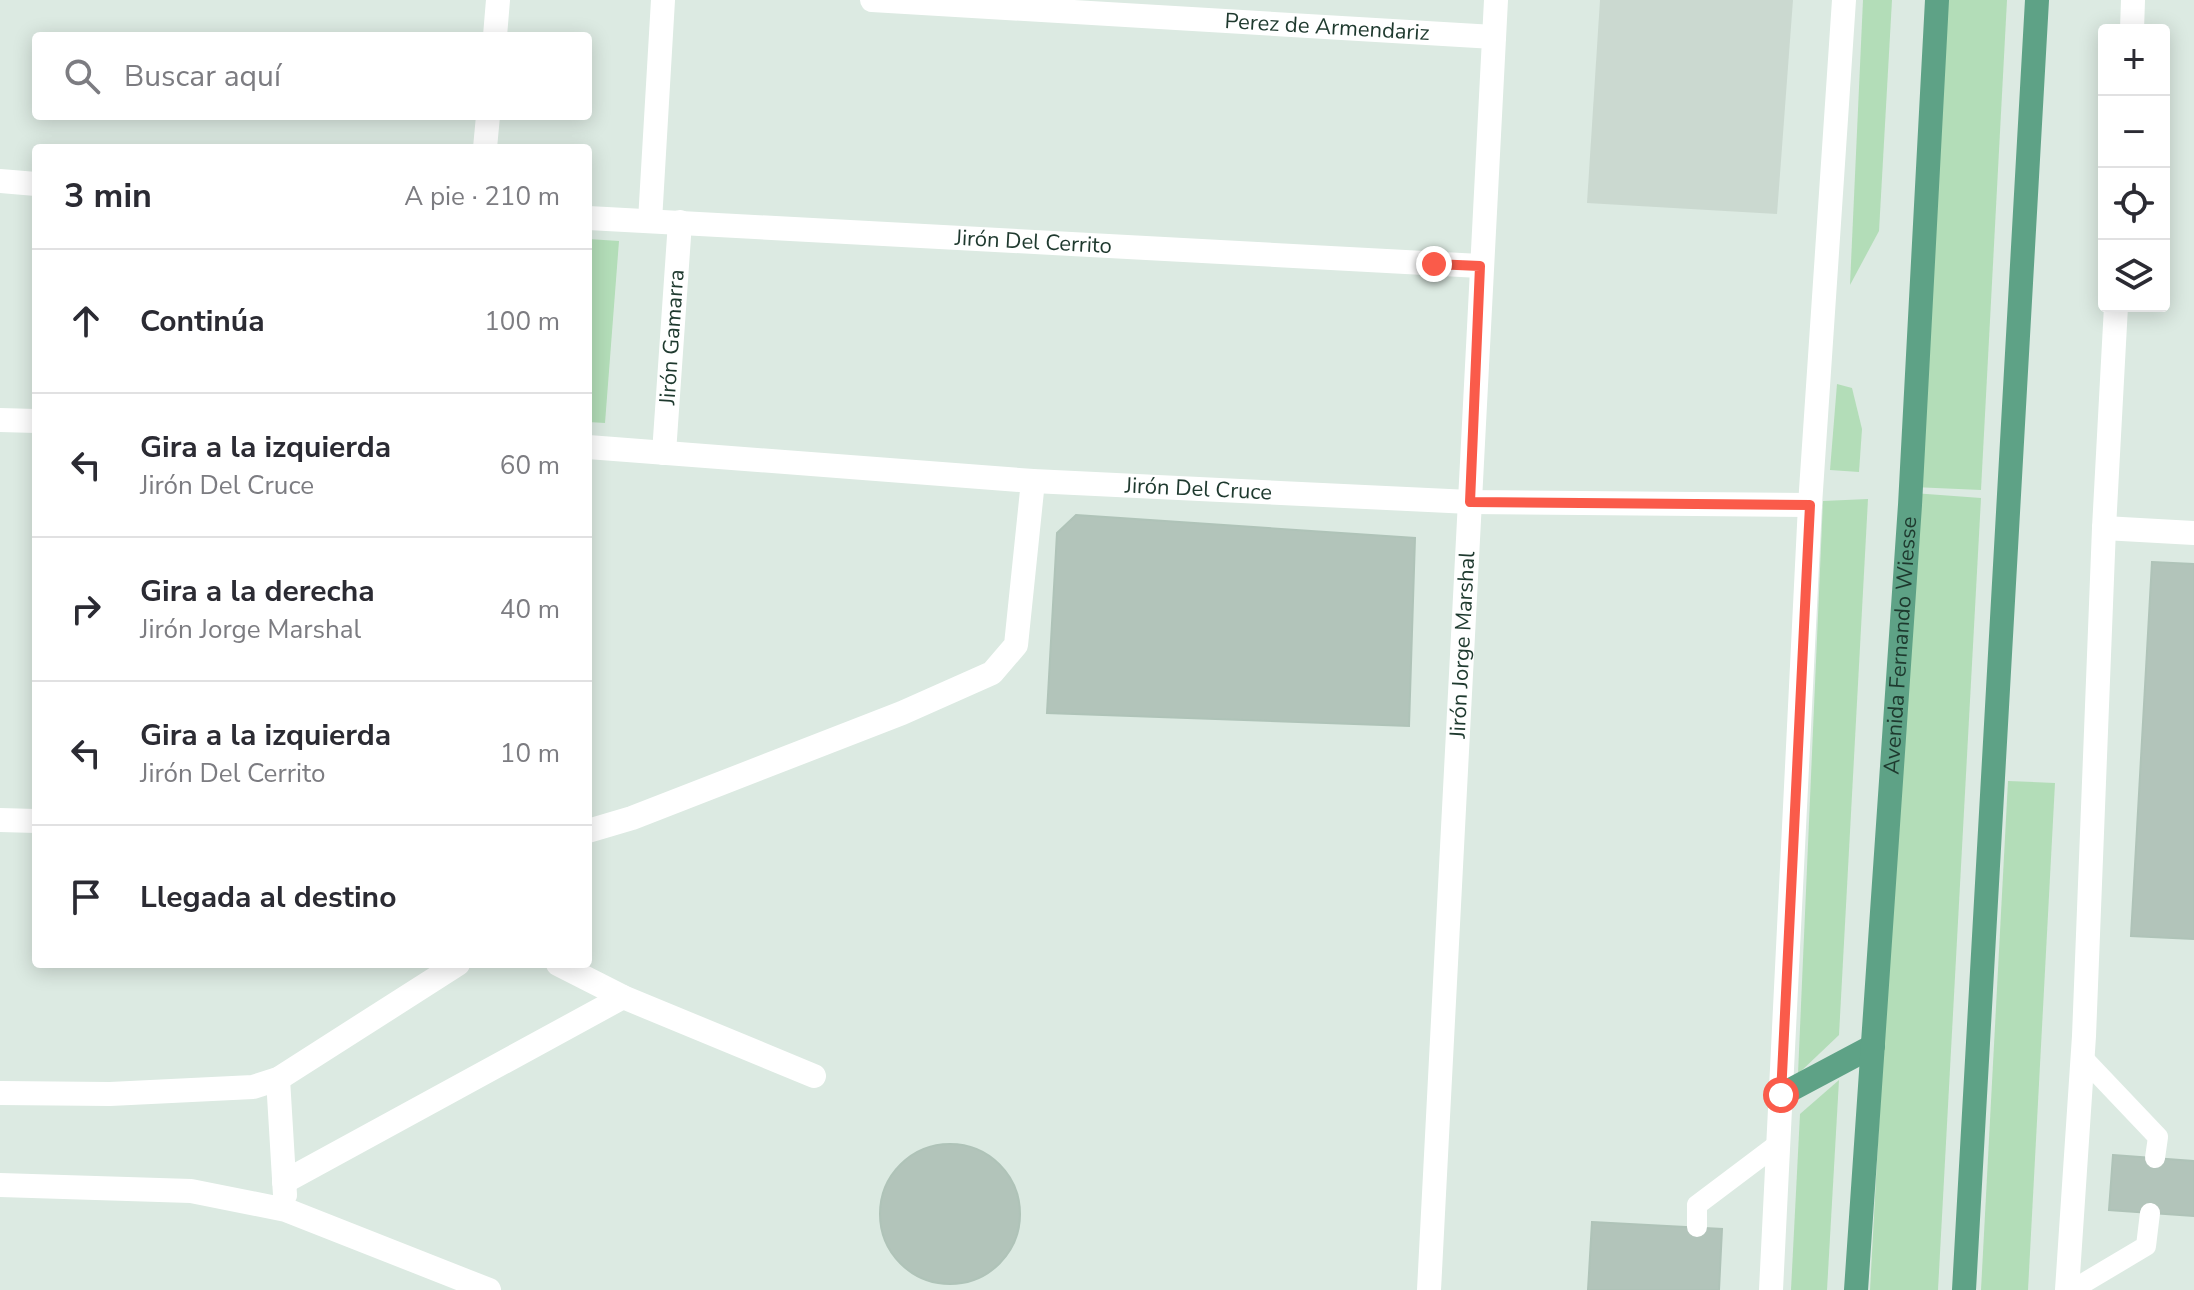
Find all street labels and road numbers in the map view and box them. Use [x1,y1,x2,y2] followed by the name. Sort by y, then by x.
[1224,6,1431,48] street label: Perez de Armendariz
[953,223,1113,261] street label: Jirón Del Cerrito
[652,268,692,407] street label: Jirón Gamarra
[1123,470,1273,507] street label: Jirón Del Cruce
[1876,515,1924,776] street label: Avenida Fernando Wiesse
[1443,550,1482,740] street label: Jirón Jorge Marshal

